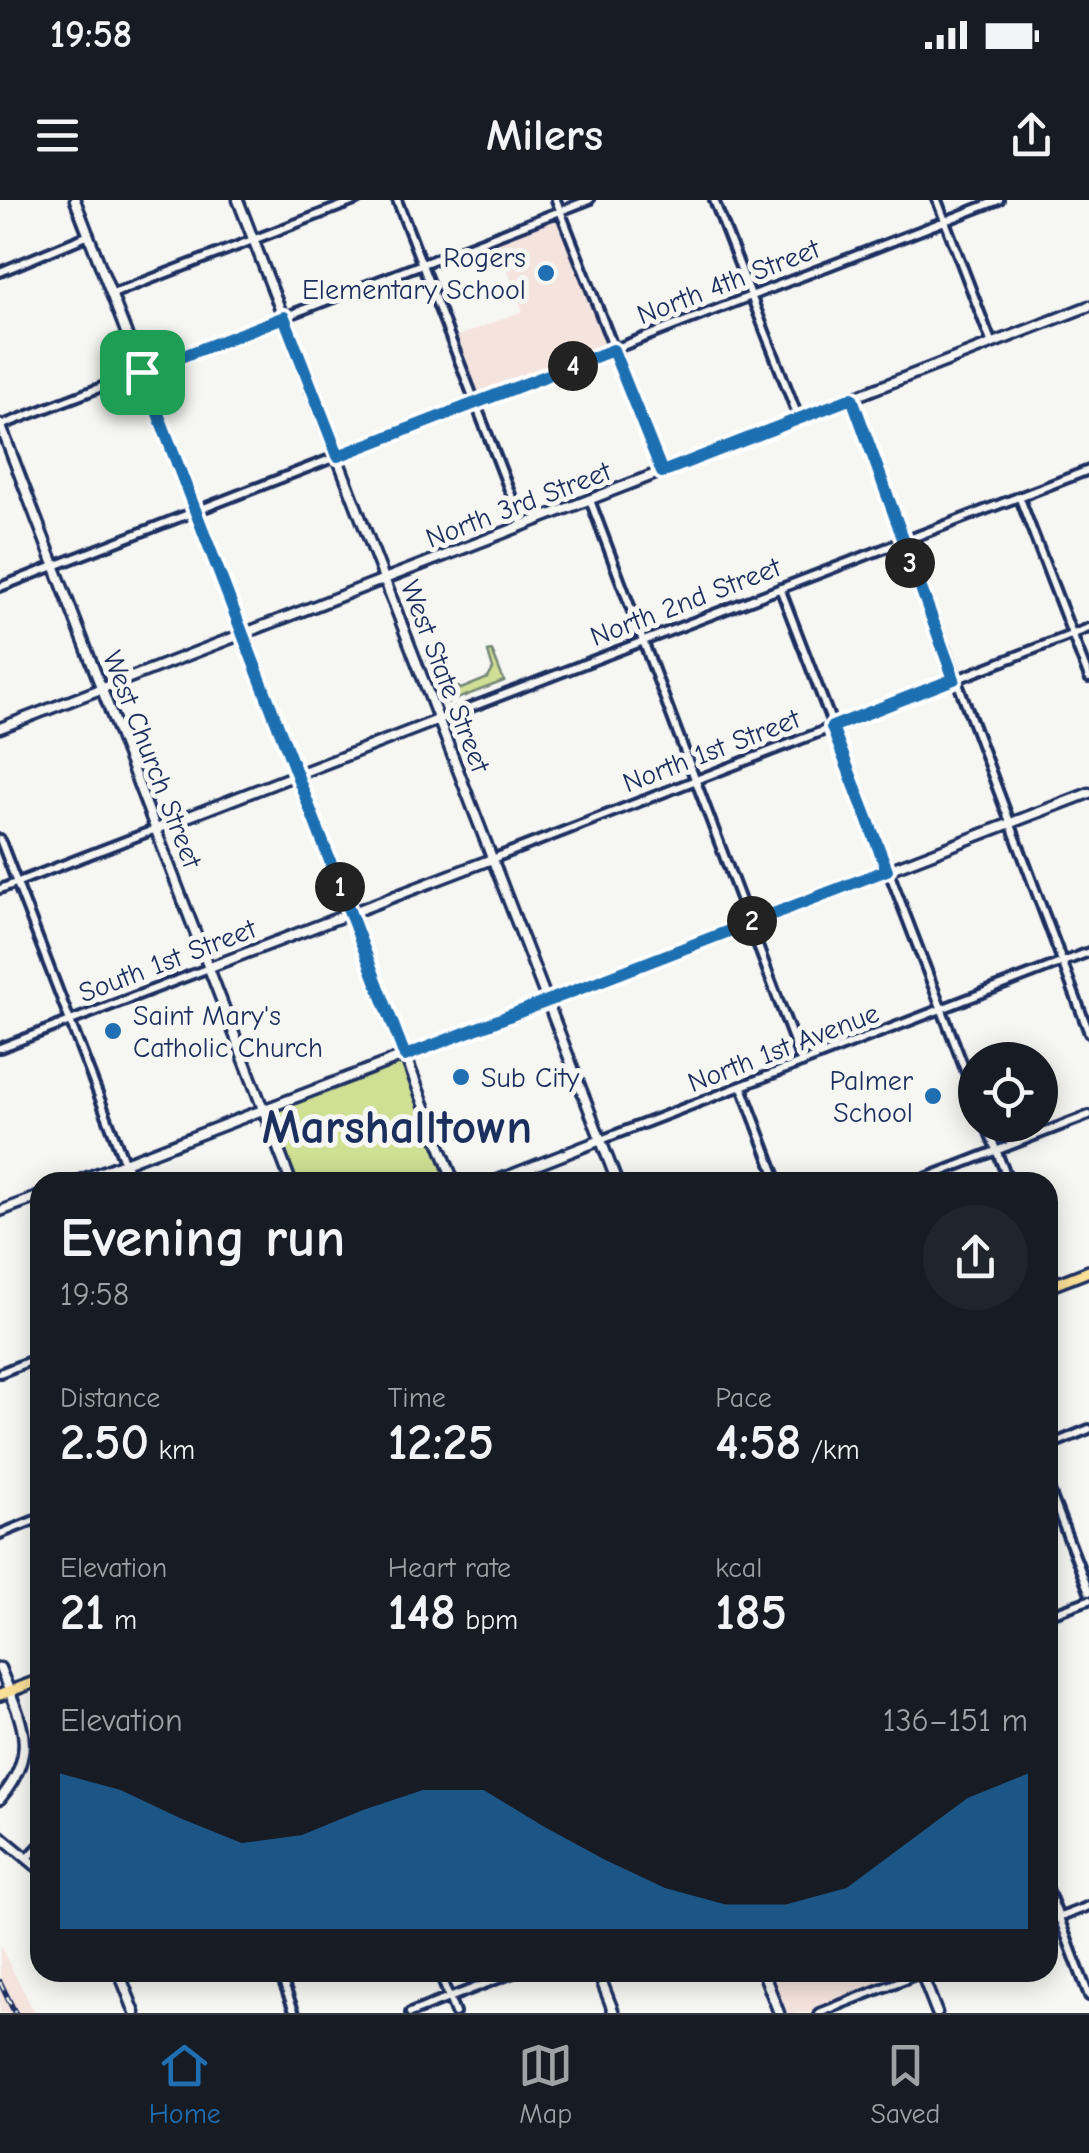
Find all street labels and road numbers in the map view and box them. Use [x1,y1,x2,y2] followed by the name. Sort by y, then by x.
[633,232,825,331] street label: North 4th Street
[421,455,616,555] street label: North 3rd Street
[586,551,786,653] street label: North 2nd Street
[394,576,497,778] street label: West State Street
[96,646,209,873] street label: West Church Street
[618,702,805,799] street label: North 1st Street
[74,912,261,1009] street label: South 1st Street
[683,997,883,1099] street label: North 1st Avenue

